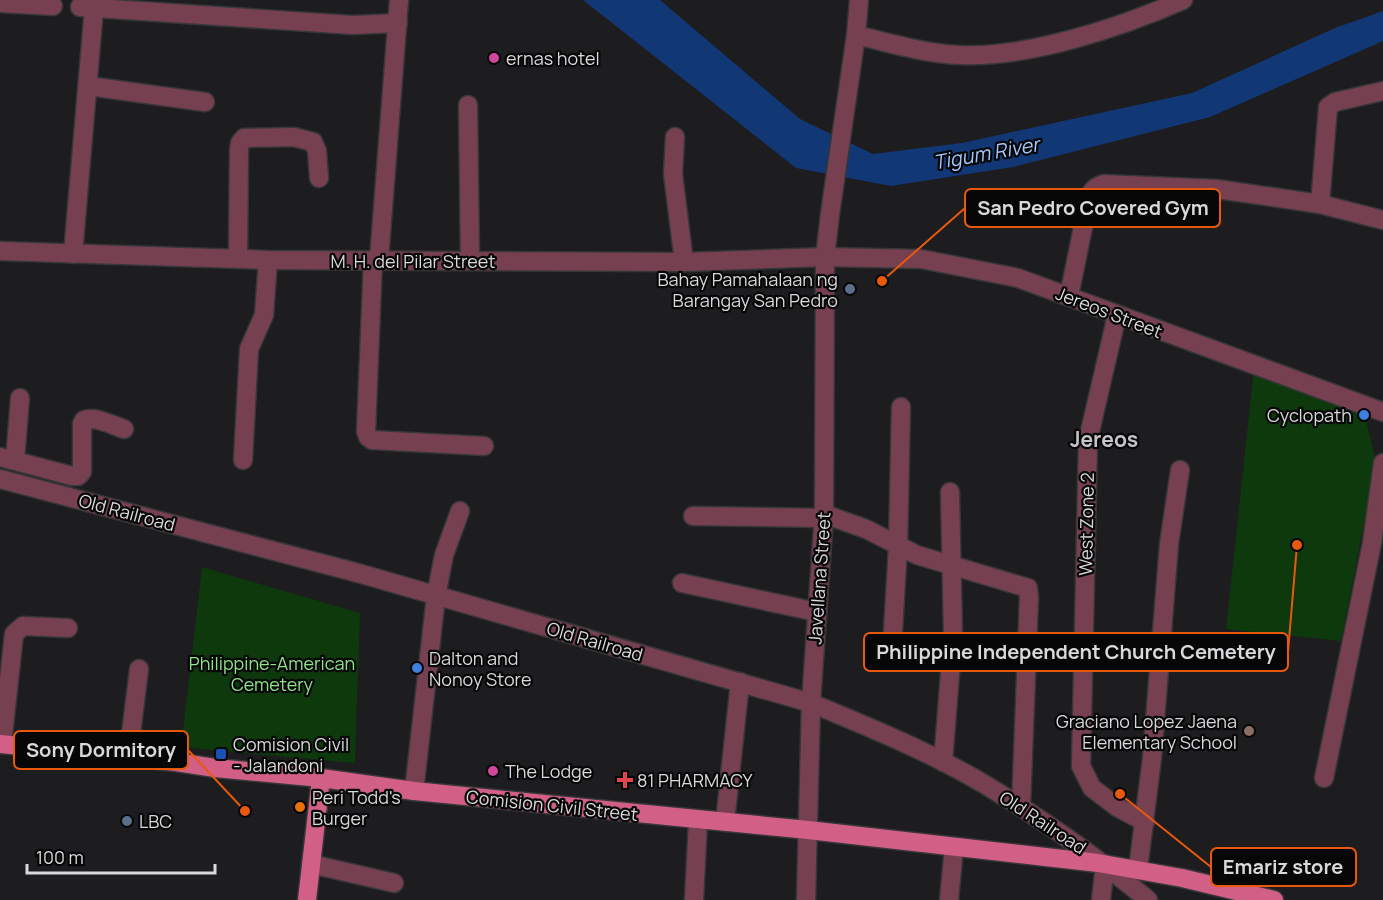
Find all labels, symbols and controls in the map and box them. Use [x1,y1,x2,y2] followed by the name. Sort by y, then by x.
[506,46,600,70] place label: ernas hotel
[487,51,501,65] marker: ernas hotel
[931,130,1044,176] water label: Tigum River
[965,189,1220,227] callout: San Pedro Covered Gym
[977,194,1209,221] text: San Pedro Covered Gym
[331,249,496,273] street label: M. H. del Pilar Street
[657,267,838,312] place label: Bahay Pamahalaan ng Barangay San Pedro
[1052,281,1166,343] street label: Jereos Street
[843,282,857,296] marker: Bahay Pamahalaan ng Barangay San Pedro
[1267,403,1352,427] place label: Cyclopath
[1357,408,1371,422] marker: Cyclopath
[1070,425,1138,453] district label: Jereos
[1073,472,1099,576] street label: West Zone 2
[76,488,178,536] street label: Old Railroad
[802,511,836,645] street label: Javellana Street
[544,616,646,666] street label: Old Railroad
[864,633,1288,671] callout: Philippine Independent Church Cemetery
[876,638,1276,665] text: Philippine Independent Church Cemetery
[429,646,531,691] place label: Dalton and Nonoy Store
[189,651,355,696] park label: Philippine-American Cemetery
[410,661,424,675] marker: Dalton and Nonoy Store
[1056,709,1237,754] place label: Graciano Lopez Jaena Elementary School
[1242,724,1256,738] marker: Graciano Lopez Jaena Elementary School
[14,731,188,769] callout: Sony Dormitory
[233,732,349,777] place label: Comision Civil - Jalandoni
[26,736,177,763] text: Sony Dormitory
[214,747,228,761] marker: Comision Civil - Jalandoni
[505,759,592,783] place label: The Lodge
[486,764,500,778] marker: The Lodge
[637,768,754,792] place label: 81 PHARMACY
[618,773,632,787] marker: 81 PHARMACY
[465,784,639,826] street label: Comision Civil Street
[312,785,401,830] place label: Peri Todd's Burger
[995,785,1091,859] street label: Old Railroad
[293,800,307,814] marker: Peri Todd's Burger
[139,809,172,833] place label: LBC
[120,814,134,828] marker: LBC
[27,837,214,875] scale bar
[36,845,84,869] text: 100 m
[1211,848,1356,886] callout: Emariz store
[1223,853,1343,880] text: Emariz store

